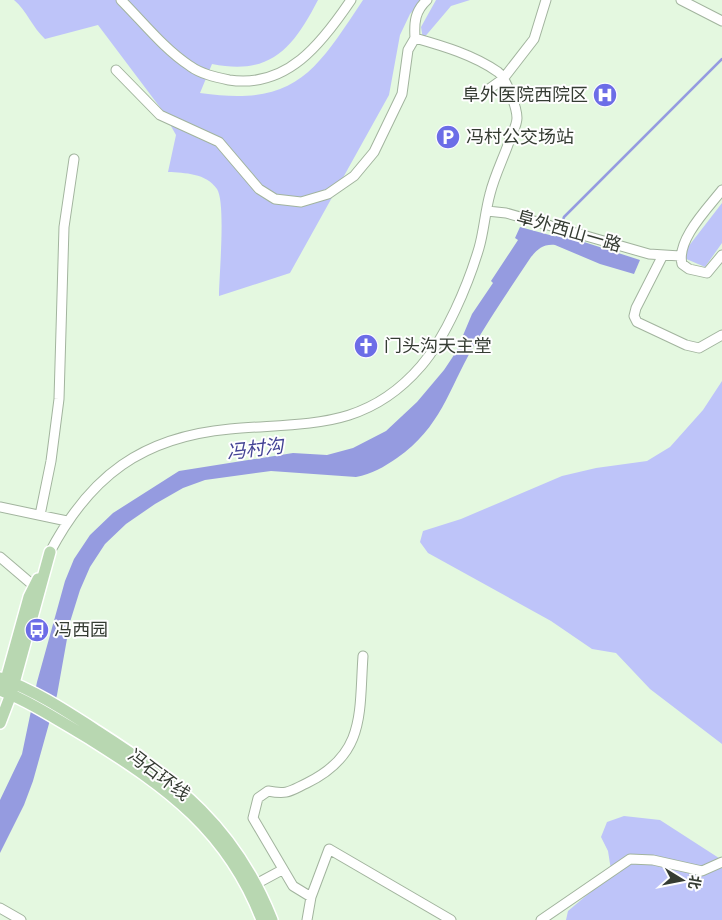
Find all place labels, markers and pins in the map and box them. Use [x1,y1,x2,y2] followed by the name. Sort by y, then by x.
[592,82,618,108] hospital icon: 阜外医院西院区
[462,84,588,106] place label: 阜外医院西院区
[435,124,461,150] parking icon: 冯村公交场站
[466,126,574,148] place label: 冯村公交场站
[353,333,379,359] church icon: 门头沟天主堂
[384,335,492,357] place label: 门头沟天主堂
[24,617,50,643] bus stop icon: 冯西园
[54,619,108,641] place label: 冯西园

